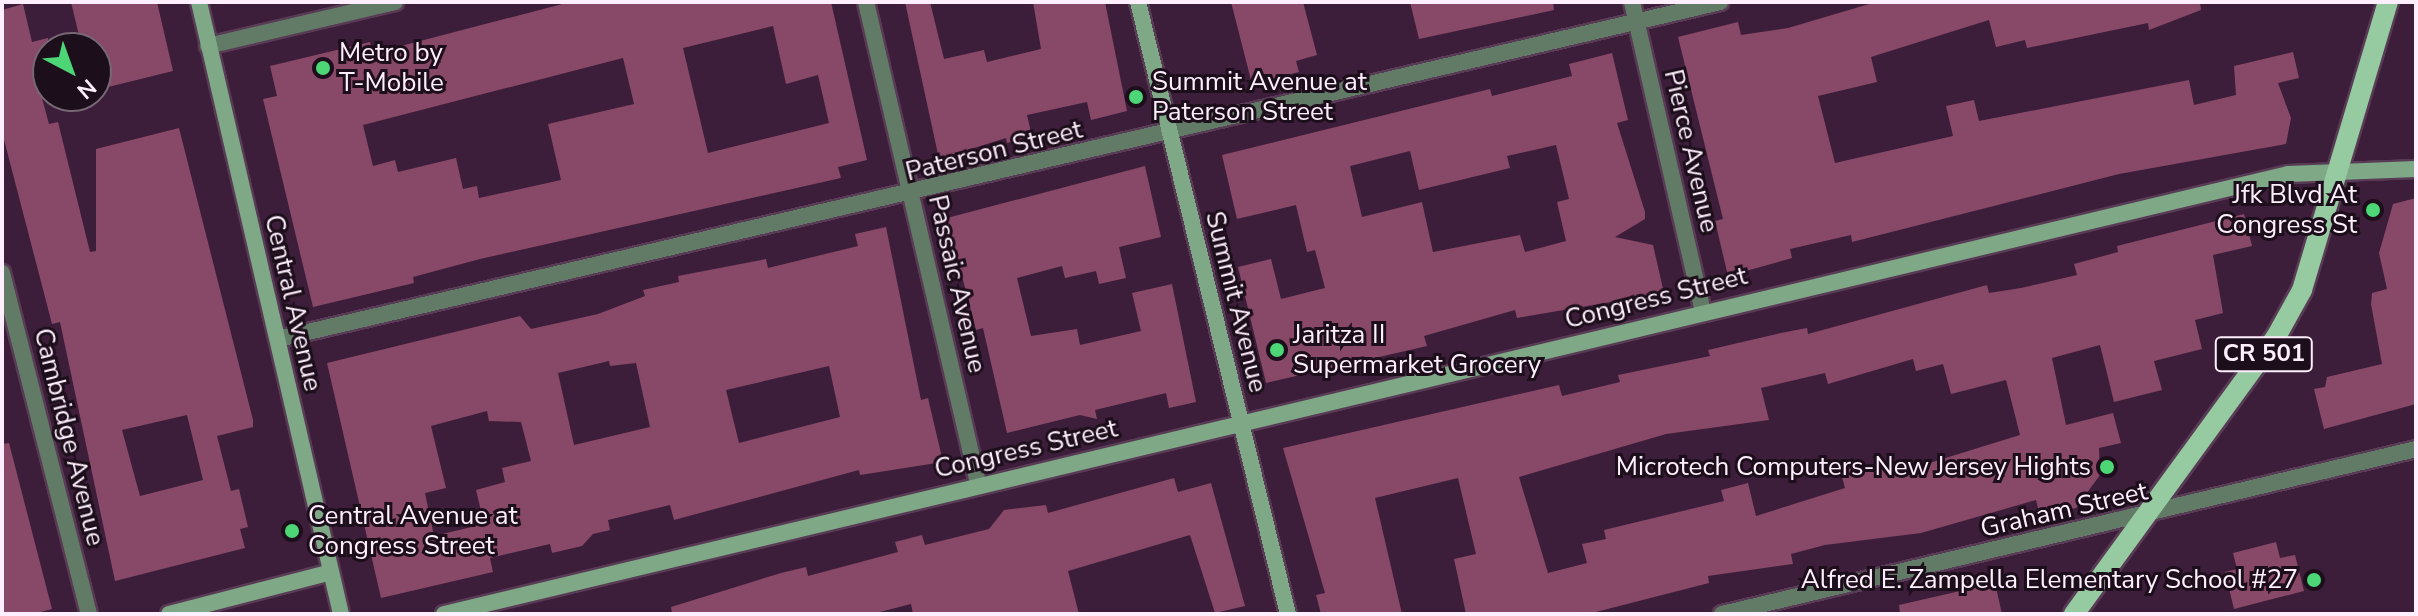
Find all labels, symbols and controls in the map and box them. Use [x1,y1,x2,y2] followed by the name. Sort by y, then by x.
[32,32,112,112] north arrow
[339,37,444,98] place label: Metro by T-Mobile
[314,59,332,77] marker: Metro by T-Mobile
[1152,66,1367,128] place label: Summit Avenue at Paterson Street
[1657,67,1725,235] street label: Pierce Avenue
[70,72,102,105] text: N
[1127,88,1145,106] marker: Summit Avenue at Paterson Street
[902,114,1086,188] street label: Paterson Street
[2216,179,2357,240] place label: Jfk Blvd At Congress St
[921,192,993,376] street label: Passaic Avenue
[2364,201,2382,219] marker: Jfk Blvd At Congress St
[1198,208,1274,396] street label: Summit Avenue
[258,212,328,394] street label: Central Avenue
[1562,260,1750,336] street label: Congress Street
[1293,319,1541,380] place label: Jaritza II Supermarket Grocery
[27,325,111,549] street label: Cambridge Avenue
[2214,334,2314,374] road number: CR 501
[1268,341,1286,359] marker: Jaritza II Supermarket Grocery
[932,413,1120,485] street label: Congress Street
[1616,451,2091,483] place label: Microtech Computers-New Jersey Hights
[2098,458,2116,476] marker: Microtech Computers-New Jersey Hights
[1978,476,2150,544] street label: Graham Street
[308,500,518,562] place label: Central Avenue at Congress Street
[283,522,301,540] marker: Central Avenue at Congress Street
[1801,564,2298,596] place label: Alfred E. Zampella Elementary School #27
[2305,571,2323,589] marker: Alfred E. Zampella Elementary School #27

